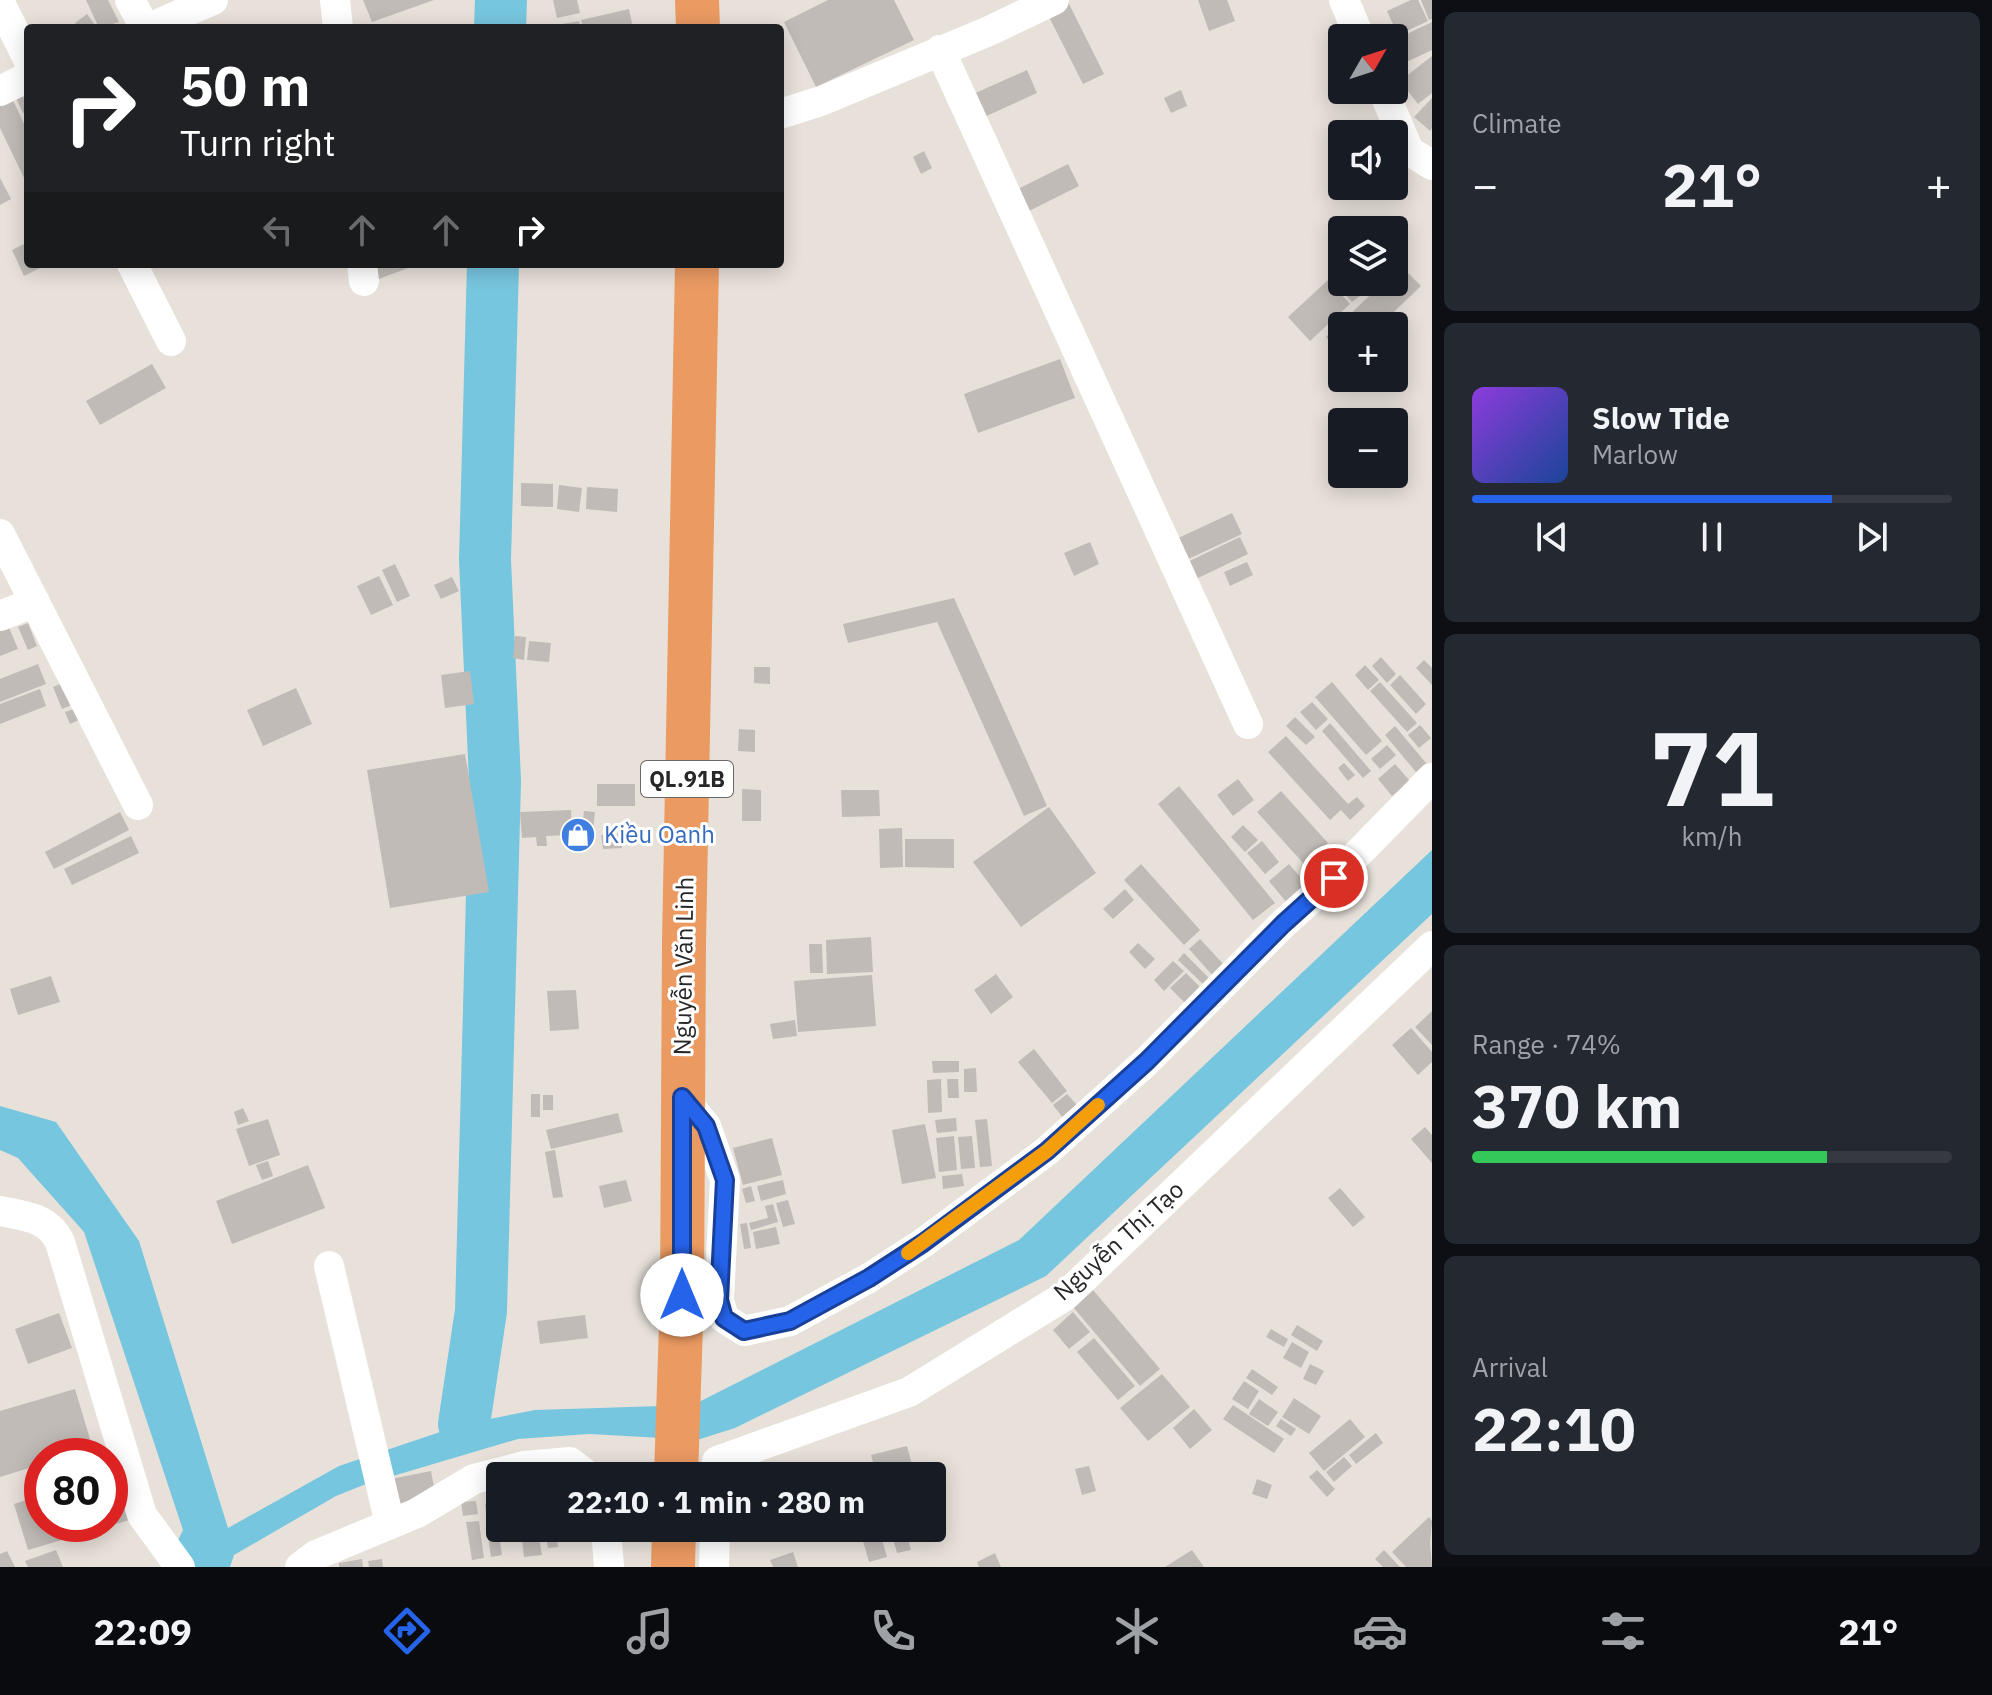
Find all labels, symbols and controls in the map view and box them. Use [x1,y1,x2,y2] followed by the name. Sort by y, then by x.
[1328,24,1408,104] north arrow
[1328,24,1408,488] map controls
[180,49,310,121] text: 50 m
[48,56,152,160] icon: right
[1472,106,1562,140] text: Climate
[180,119,336,166] text: Turn right
[1328,120,1408,200] button: sound
[1662,145,1762,224] text: 21°
[1472,156,1498,213] text: −
[1926,156,1952,213] text: +
[256,208,300,252] icon: left
[340,208,384,252] icon: ahead
[424,208,468,252] icon: ahead
[508,208,552,252] icon: right
[1328,216,1408,296] button: layers
[1328,312,1408,392] button: +
[1592,398,1730,437] text: Slow Tide
[1328,408,1408,488] button: −
[1592,437,1678,471] text: Marlow
[1530,515,1574,559] icon: previous
[1690,515,1734,559] icon: pause
[1850,515,1894,559] icon: next
[1650,699,1774,835] text: 71
[641,761,733,797] road number: QL.91B
[559,816,597,854] shop icon: Kiều Oanh
[604,818,715,850] place label: Kiều Oanh
[1681,819,1743,853] text: km/h
[1300,844,1368,912] pin
[1312,856,1356,900] icon: arrive
[665,876,701,1056] street label: Nguyễn Văn Linh
[1472,1027,1621,1061] text: Range · 74%
[1472,1066,1682,1145] text: 370 km
[1046,1173,1190,1307] street label: Nguyễn Thị Tạo
[640,1253,724,1337] position arrow
[1472,1350,1548,1384] text: Arrival
[1472,1389,1636,1468] text: 22:10
[24,1438,128,1542] speed limit sign: 80
[567,1482,865,1521] text: 22:10 · 1 min · 280 m
[379,1603,435,1659] icon: directions
[622,1603,678,1659] icon: music
[865,1603,921,1659] icon: phone
[1109,1603,1165,1659] icon: climate
[1352,1603,1408,1659] icon: car
[1595,1603,1651,1659] icon: filters
[94,1608,192,1655] text: 22:09
[1838,1608,1898,1655] text: 21°

